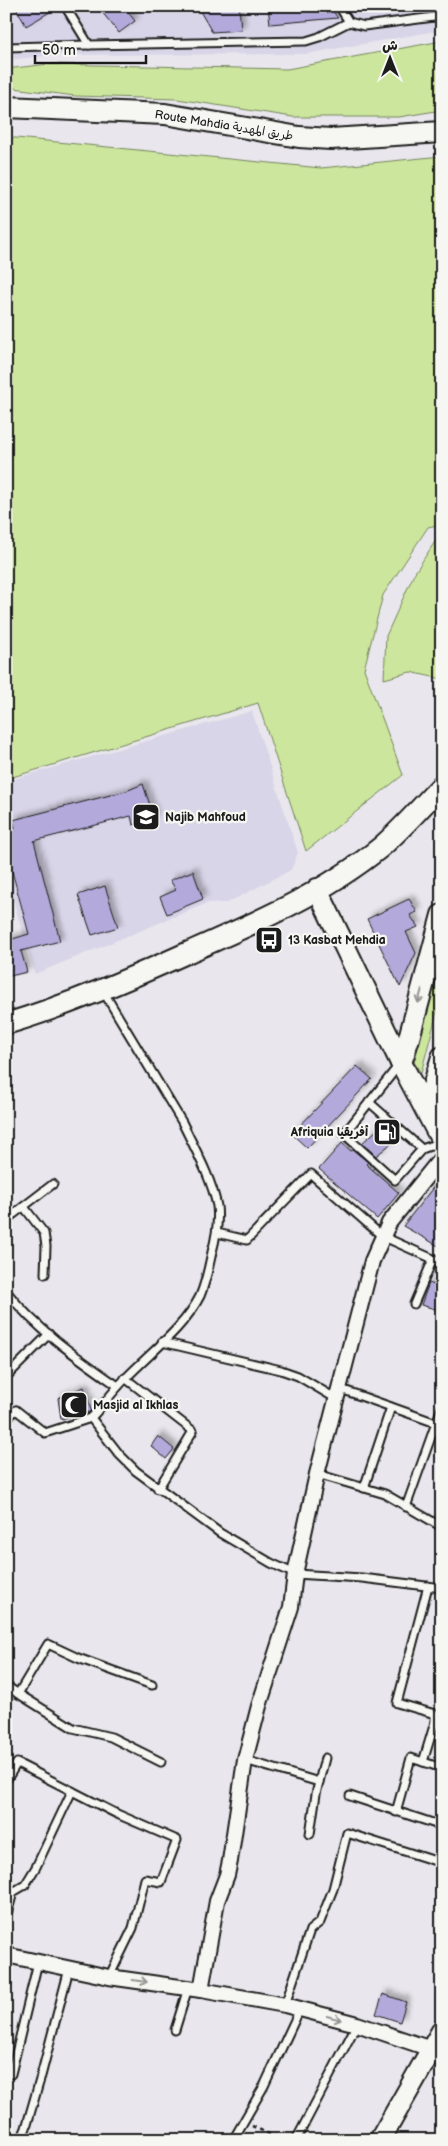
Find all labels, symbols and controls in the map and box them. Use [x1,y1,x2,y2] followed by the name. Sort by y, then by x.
[35,32,146,64] scale bar
[366,32,416,82] north arrow
[382,37,398,54] text: ش
[42,41,76,60] text: 50 m
[154,107,294,144] street label: Route Mahdia طريق المهدية
[131,802,161,832] school or university icon: Najib Mahfoud
[165,810,246,825] place label: Najib Mahfoud
[254,925,284,955] bus stop icon: 13 Kasbat Mehdia
[288,933,386,948] place label: 13 Kasbat Mehdia
[415,988,425,1004] one-way arrow
[372,1117,402,1147] fuel station icon: Afriquia أفريقيا
[290,1124,369,1140] place label: Afriquia أفريقيا
[59,1390,89,1420] mosque icon: Masjid al Ikhlas
[93,1398,179,1413] place label: Masjid al Ikhlas
[132,1976,148,1986] one-way arrow
[325,2014,341,2023] one-way arrow

